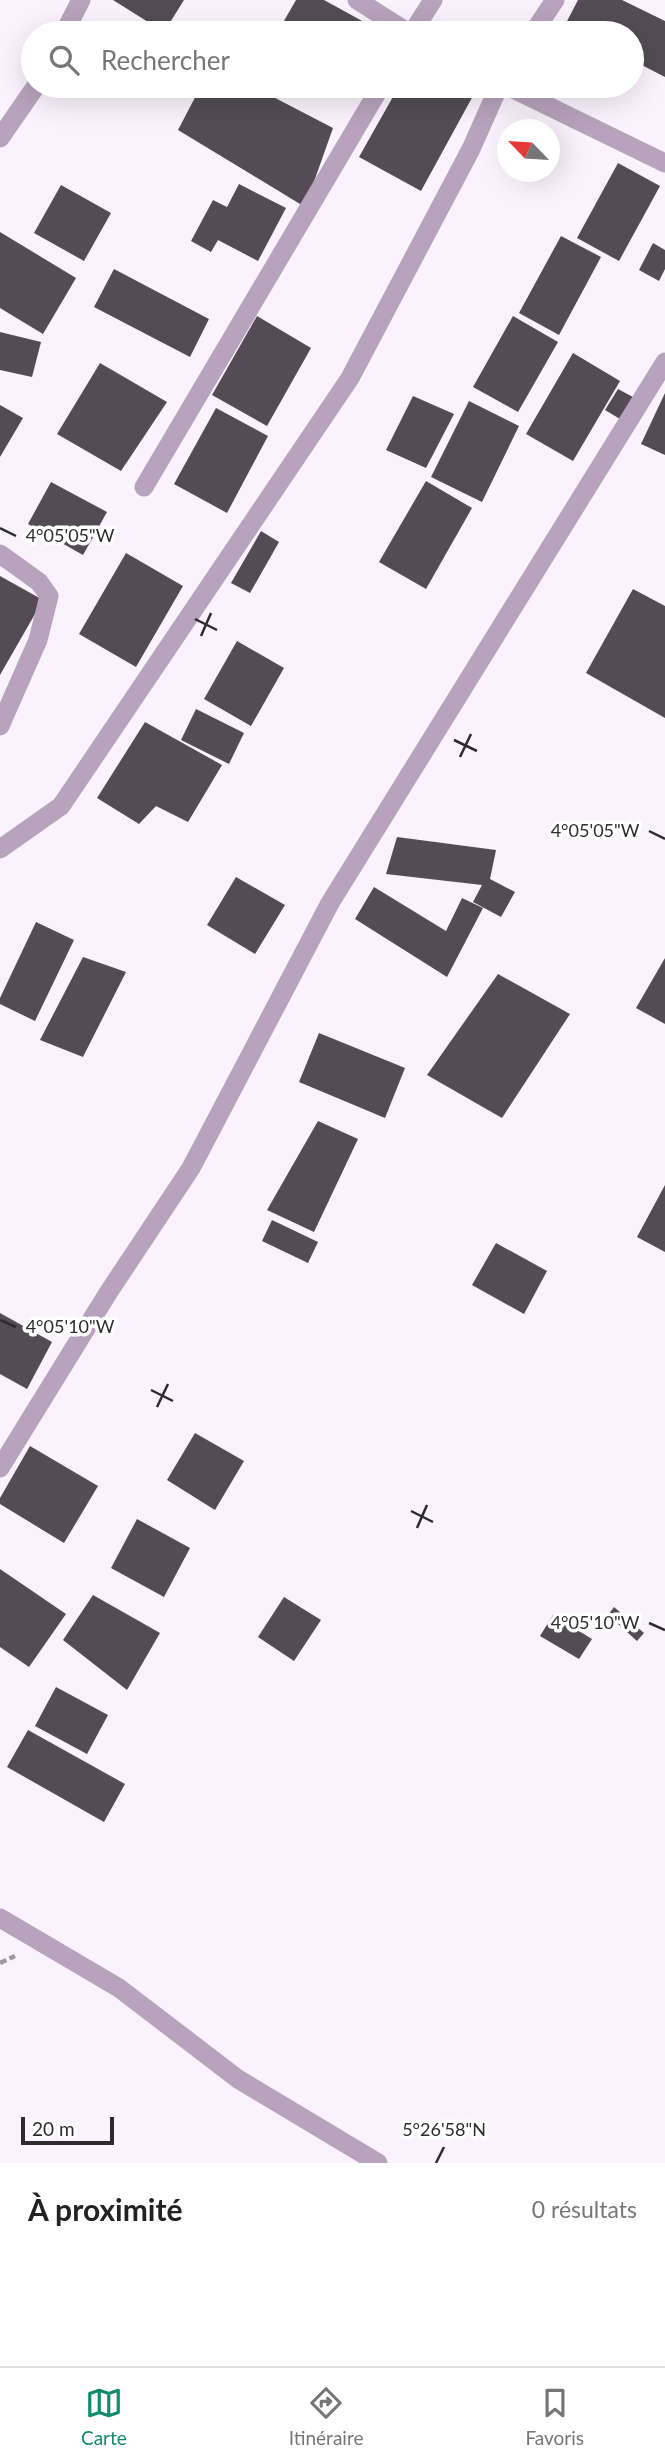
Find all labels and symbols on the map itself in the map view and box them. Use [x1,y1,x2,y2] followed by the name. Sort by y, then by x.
[497,119,560,182] north arrow
[26,524,115,546] text: 4°05'05"W
[551,819,640,841] text: 4°05'05"W
[26,1315,115,1337] text: 4°05'10"W
[551,1611,640,1633] text: 4°05'10"W
[21,2114,114,2146] scale bar
[402,2118,486,2140] text: 5°26'58"N

